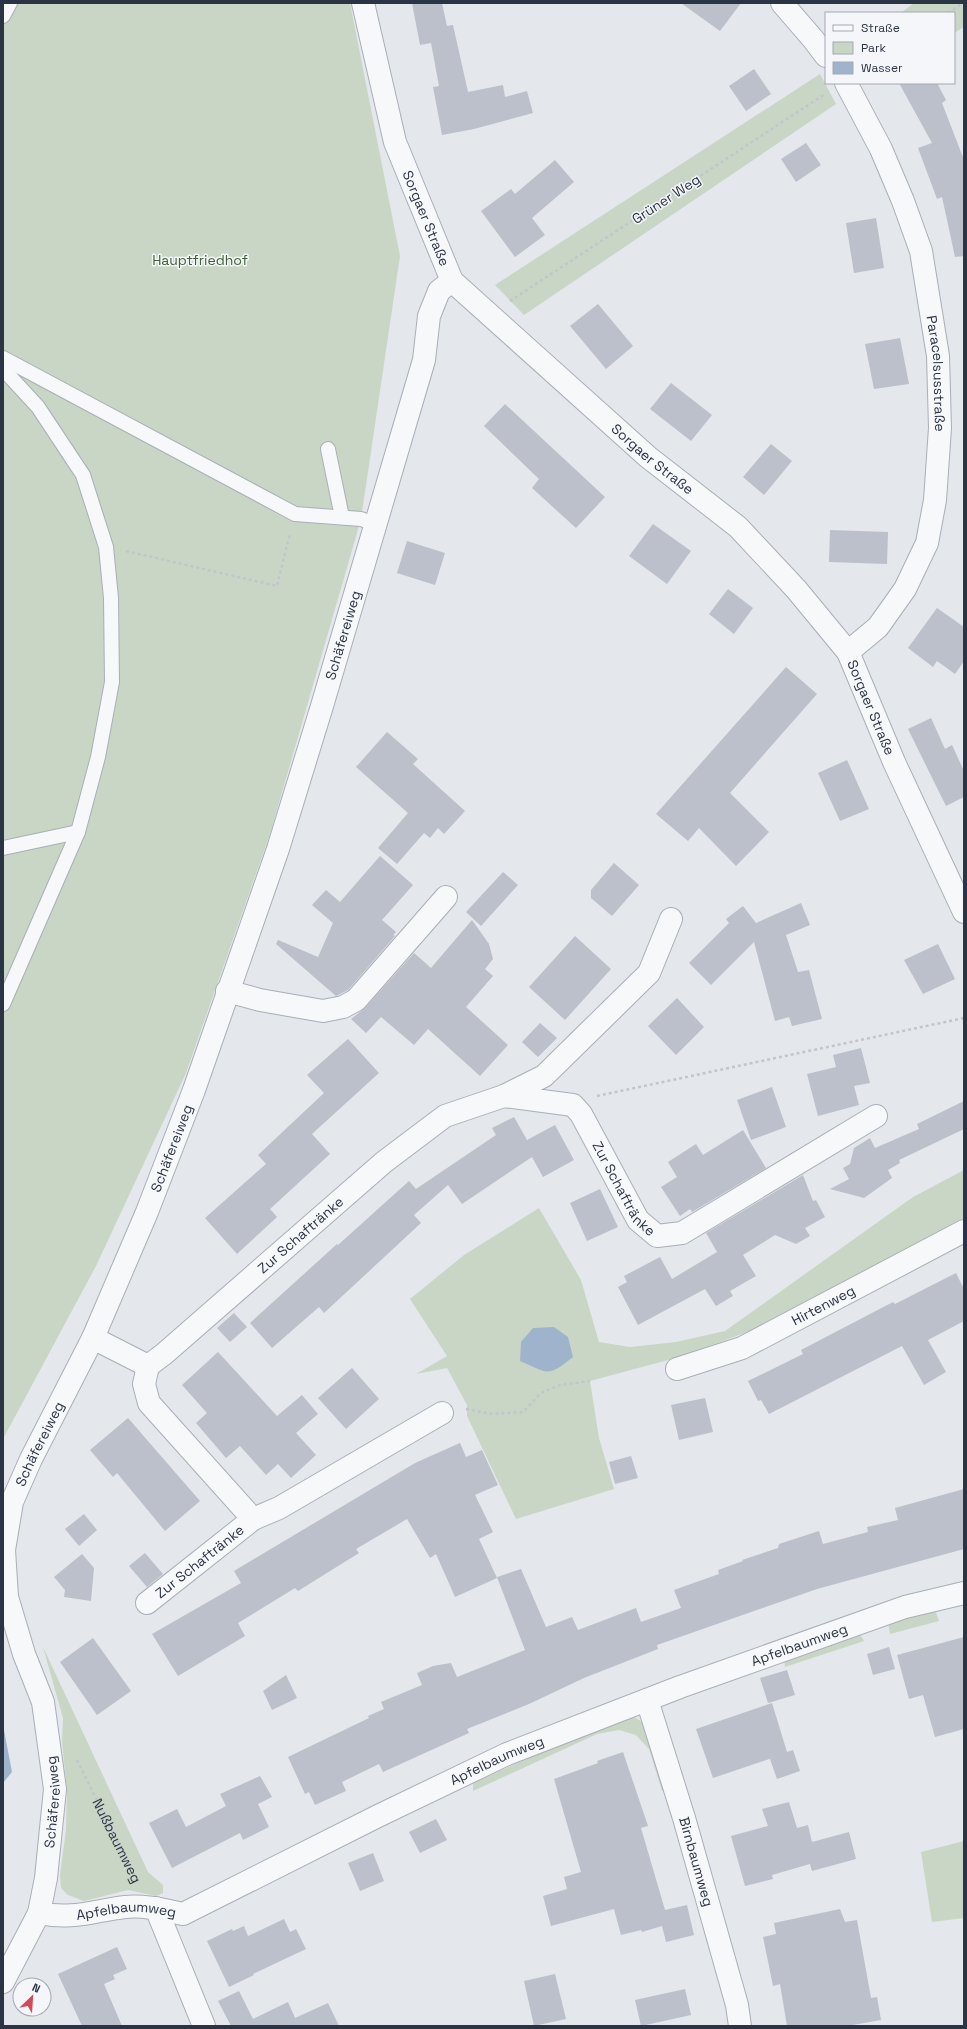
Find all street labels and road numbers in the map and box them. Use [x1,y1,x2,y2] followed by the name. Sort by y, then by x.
[399,168,454,269] street label: Sorgaer Straße
[628,170,704,228] street label: Grüner Weg
[923,314,949,432] street label: Paracelsusstraße
[608,420,697,498] street label: Sorgaer Straße
[321,588,365,682] street label: Schäfereiweg
[843,657,899,758] street label: Sorgaer Straße
[147,1102,197,1195] street label: Schäfereiweg
[588,1138,659,1240] street label: Zur Schaftränke
[254,1192,347,1277] street label: Zur Schaftränke
[788,1281,858,1329] street label: Hirtenweg
[11,1398,68,1489] street label: Schäfereiweg
[152,1521,248,1602] street label: Zur Schaftränke
[749,1619,850,1670] street label: Apfelbaumweg
[447,1732,546,1789] street label: Apfelbaumweg
[40,1755,64,1849] street label: Schäfereiweg
[88,1795,146,1886] street label: Nußbaumweg
[675,1815,718,1909] street label: Birnbaumweg
[75,1897,178,1924] street label: Apfelbaumweg

